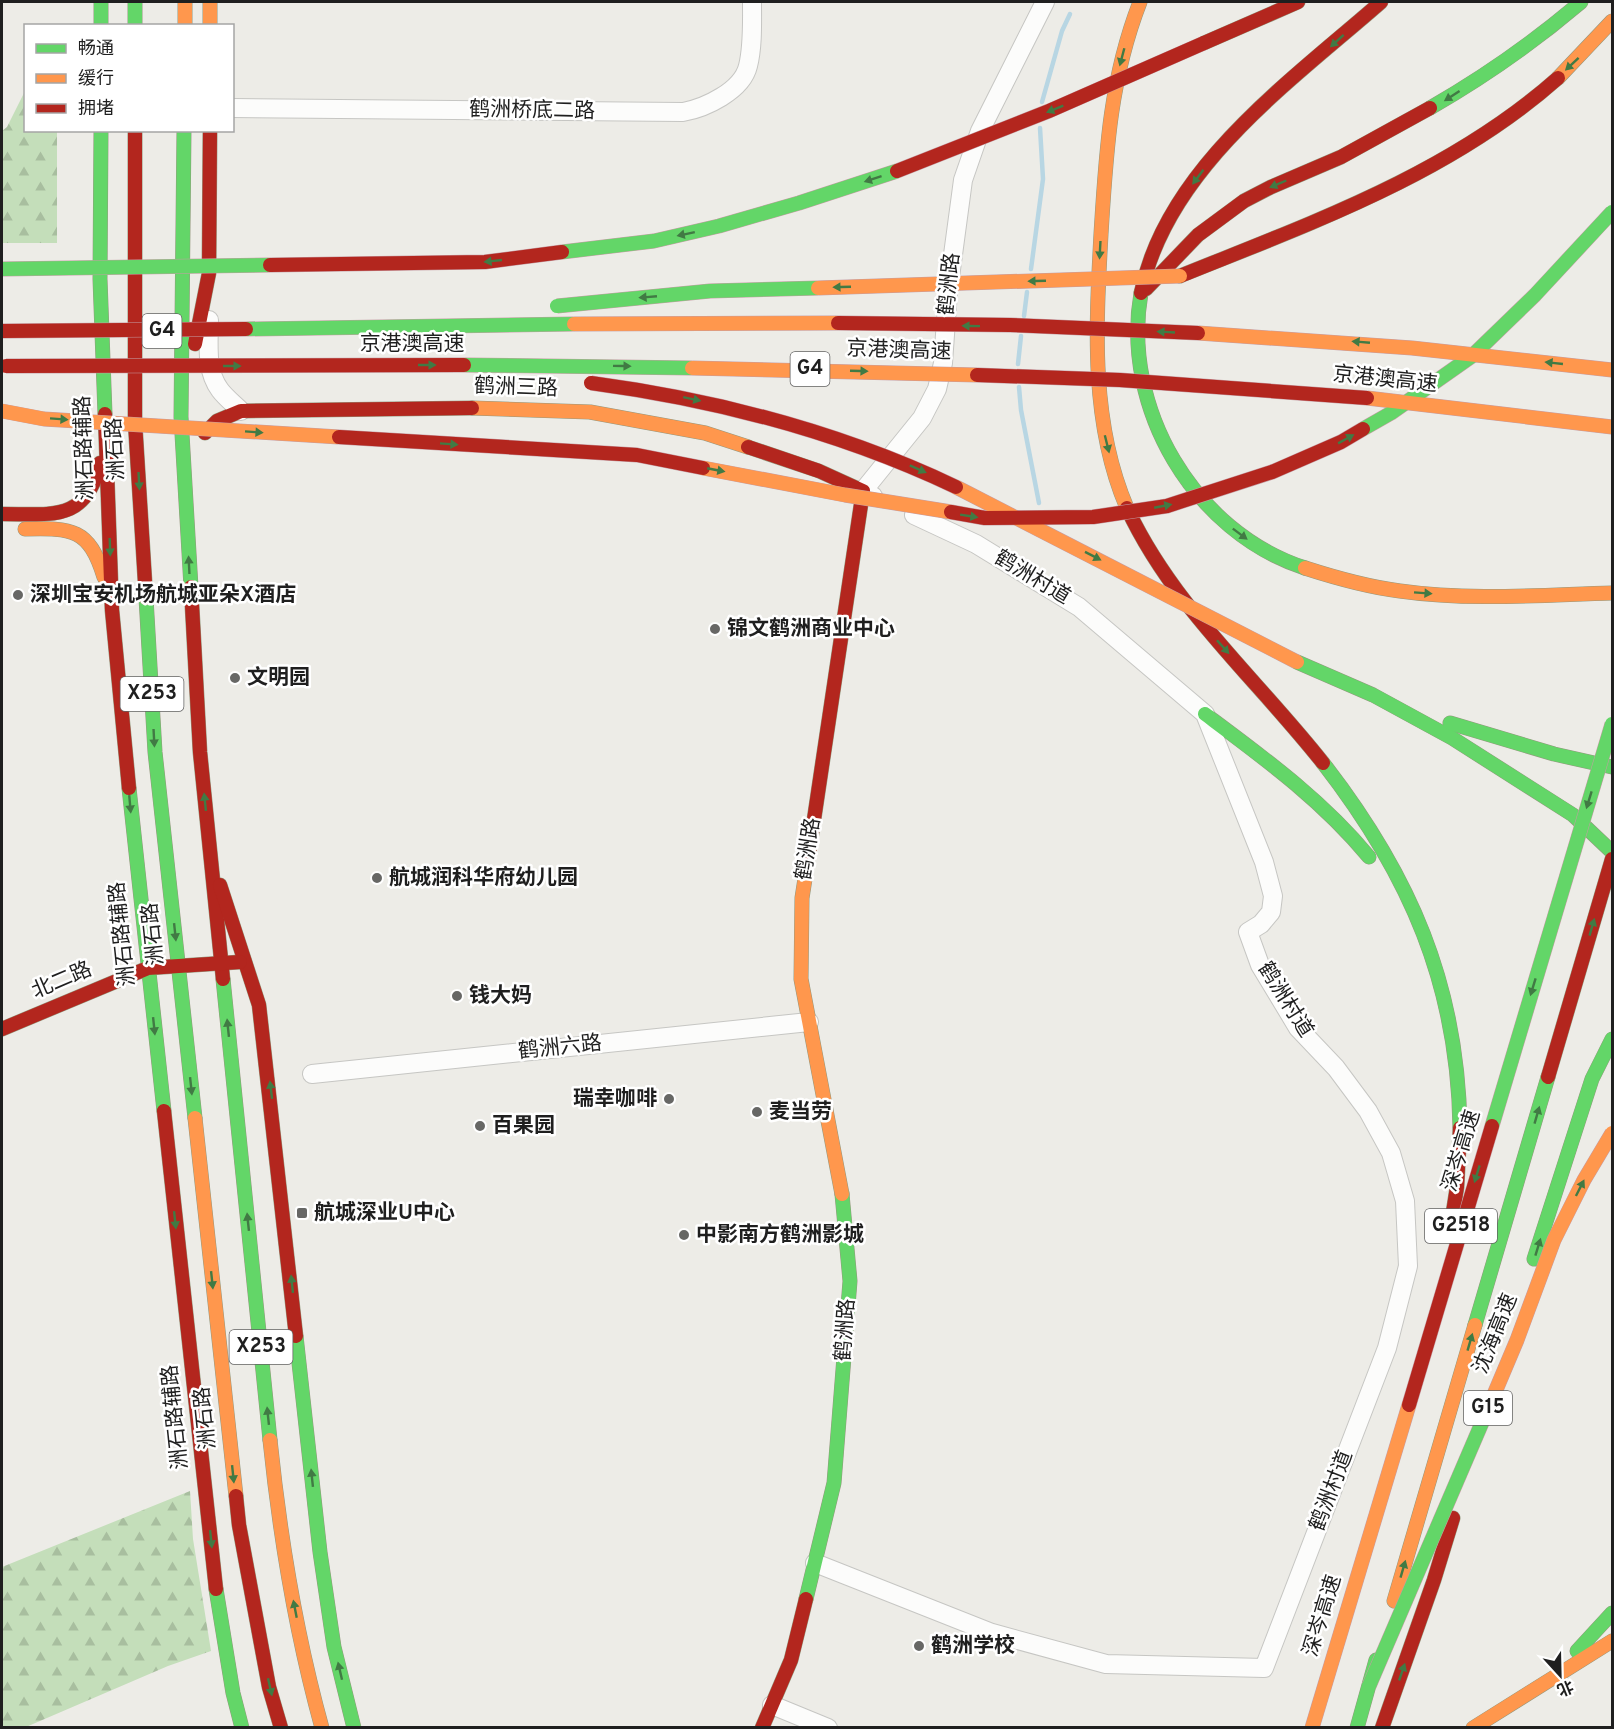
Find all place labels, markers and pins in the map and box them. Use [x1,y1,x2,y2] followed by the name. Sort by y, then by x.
[30,582,296,609] place label: 深圳宝安机场航城亚朵X酒店
[11,588,25,602] marker: 深圳宝安机场航城亚朵X酒店
[727,616,895,643] place label: 锦文鹤洲商业中心
[708,622,722,636] marker: 锦文鹤洲商业中心
[247,665,310,692] place label: 文明园
[228,671,242,685] marker: 文明园
[389,865,578,892] place label: 航城润科华府幼儿园
[370,871,384,885] marker: 航城润科华府幼儿园
[469,983,532,1010] place label: 钱大妈
[450,989,464,1003] marker: 钱大妈
[573,1086,657,1113] place label: 瑞幸咖啡
[662,1092,676,1106] marker: 瑞幸咖啡
[769,1099,832,1126] place label: 麦当劳
[750,1105,764,1119] marker: 麦当劳
[492,1113,555,1140] place label: 百果园
[473,1119,487,1133] marker: 百果园
[314,1200,455,1227] place label: 航城深业U中心
[295,1206,309,1220] marker: 航城深业U中心
[696,1222,864,1249] place label: 中影南方鹤洲影城
[677,1228,691,1242] marker: 中影南方鹤洲影城
[931,1633,1015,1660] place label: 鹤洲学校
[912,1639,926,1653] marker: 鹤洲学校

